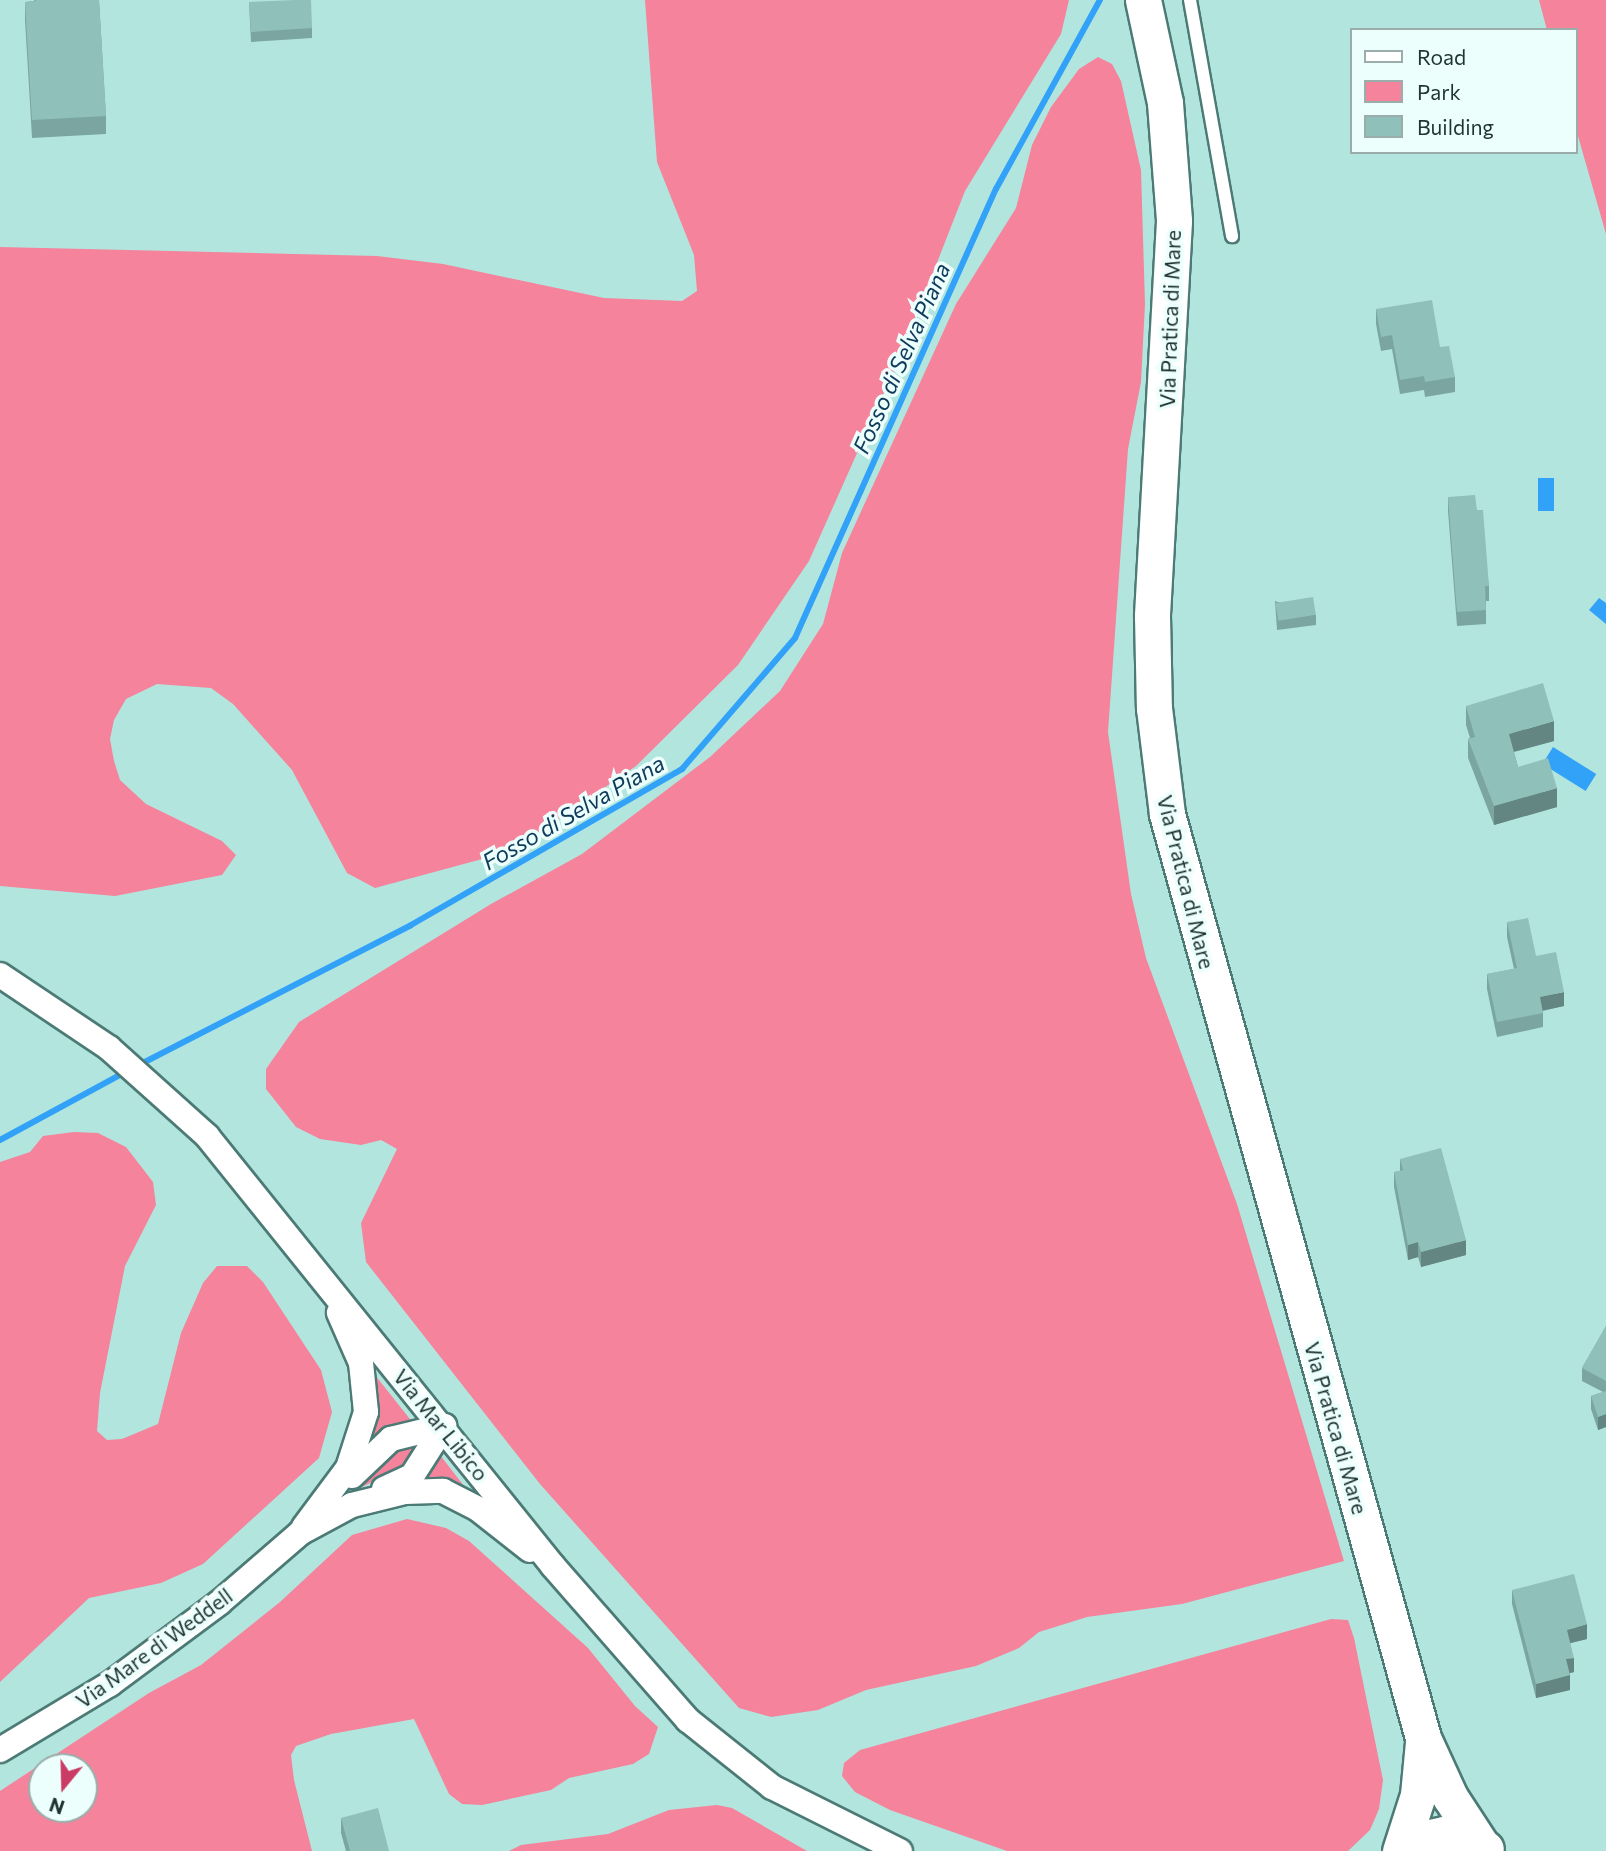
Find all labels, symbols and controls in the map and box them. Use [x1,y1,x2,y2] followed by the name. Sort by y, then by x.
[1350,28,1578,154] legend
[1417,44,1466,69] text: Road
[1417,79,1461,104] text: Park
[1417,114,1494,139] text: Building
[1154,230,1186,408] street label: Via Pratica di Mare
[847,258,955,458] water label: Fosso di Selva Piana
[477,749,669,875] water label: Fosso di Selva Piana
[1152,793,1220,971] street label: Via Pratica di Mare
[1299,1339,1373,1517] street label: Via Pratica di Mare
[388,1364,494,1486] street label: Via Mar Libico
[71,1583,237,1713] street label: Via Mare di Weddell
[28,1753,98,1823] north arrow
[46,1793,67,1820] text: N

